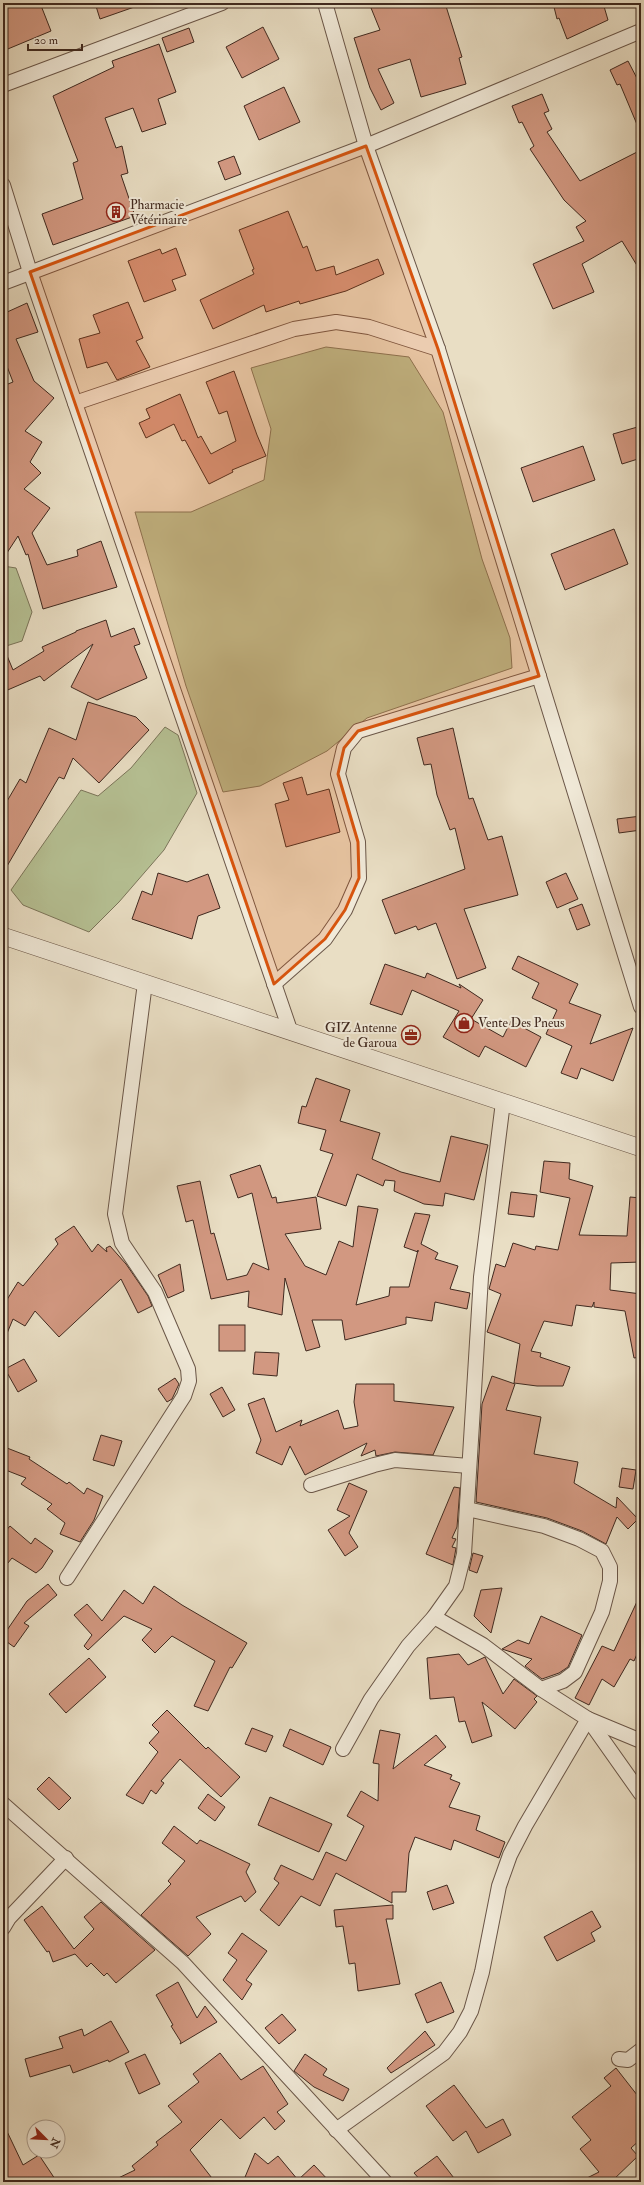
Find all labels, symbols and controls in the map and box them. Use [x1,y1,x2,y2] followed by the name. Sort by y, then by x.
[28,26,82,52] scale bar
[34,33,59,48] text: 20 m
[130,197,188,228] place label: Pharmacie Vétérinaire
[105,201,127,223] building icon: Pharmacie Vétérinaire
[453,1012,475,1034] shop icon: Vente Des Pneus
[478,1015,565,1031] place label: Vente Des Pneus
[325,1020,398,1051] place label: GIZ Antenne de Garoua
[400,1024,422,1046] office icon: GIZ Antenne de Garoua
[26,2119,66,2159] north arrow
[46,2135,63,2151] text: N

